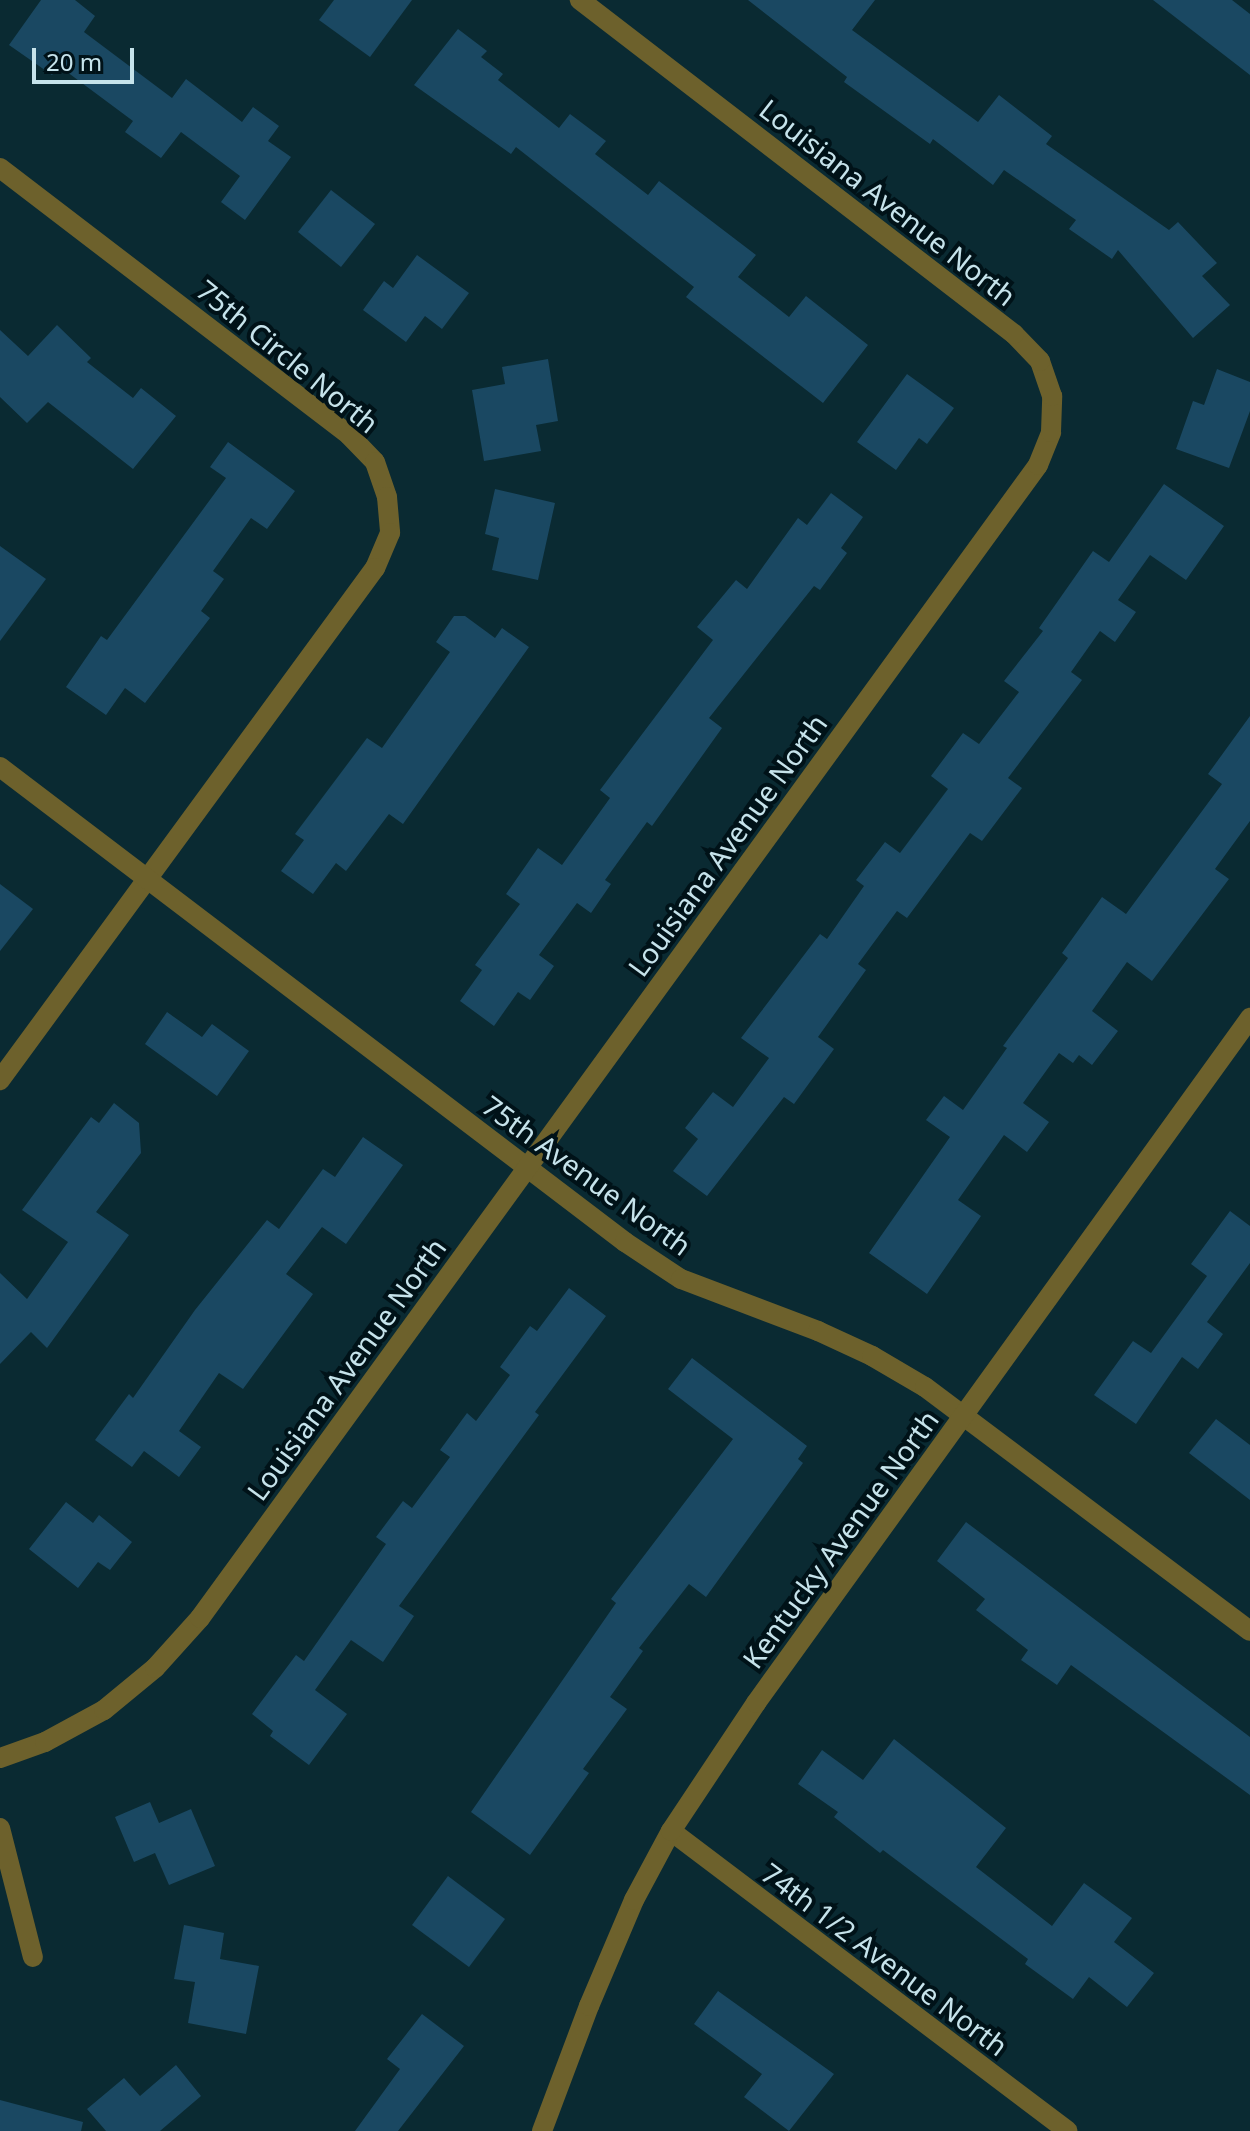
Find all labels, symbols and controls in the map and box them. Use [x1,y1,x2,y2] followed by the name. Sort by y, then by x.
[36,32,138,82] scale bar
[46,45,102,78] text: 20 m
[753,92,1023,312] street label: Louisiana Avenue North
[191,273,385,439] street label: 75th Circle North
[621,707,833,983] street label: Louisiana Avenue North
[476,1088,698,1262] street label: 75th Avenue North
[240,1231,452,1507] street label: Louisiana Avenue North
[735,1403,945,1675] street label: Kentucky Avenue North
[755,1856,1015,2062] street label: 74th 1/2 Avenue North

